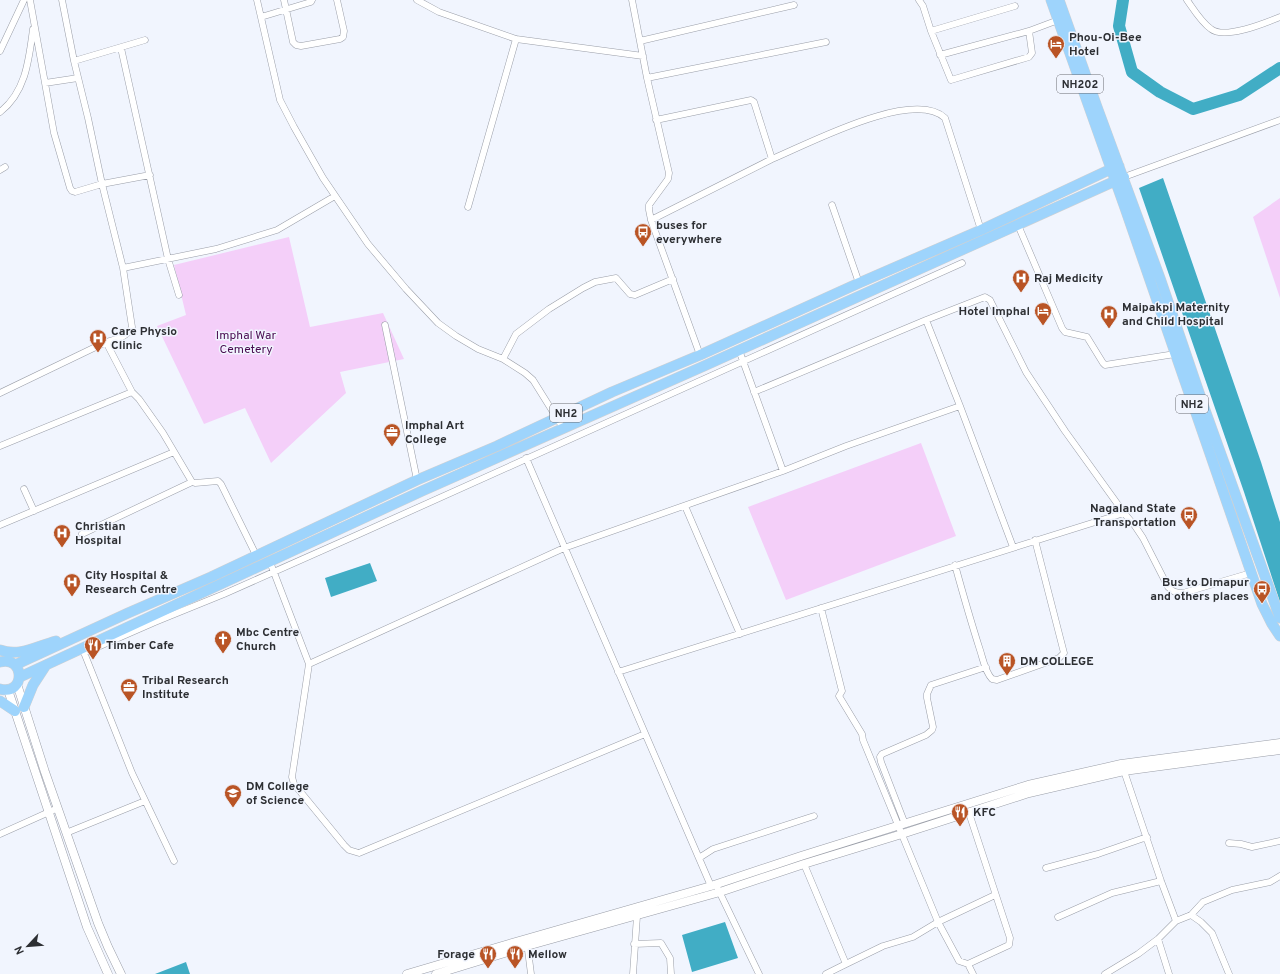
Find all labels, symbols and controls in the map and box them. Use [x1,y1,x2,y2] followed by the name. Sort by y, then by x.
[1069,30,1142,60] place label: Phou-Oi-Bee Hotel
[1046,34,1066,59] hotel icon: Phou-Oi-Bee Hotel
[1057,75,1103,93] road number: NH202
[656,218,722,248] place label: buses for everywhere
[633,222,653,247] bus stop icon: buses for everywhere
[1011,268,1031,293] hospital icon: Raj Medicity
[1034,271,1103,287] place label: Raj Medicity
[1122,300,1230,330] place label: Maipakpi Maternity and Child Hospital
[1033,301,1053,326] hotel icon: Hotel Imphal
[958,304,1030,320] place label: Hotel Imphal
[1099,304,1119,329] hospital icon: Maipakpi Maternity and Child Hospital
[111,324,177,354] place label: Care Physio Clinic
[88,328,108,353] hospital icon: Care Physio Clinic
[216,328,276,358] park label: Imphal War Cemetery
[1176,395,1208,413] road number: NH2
[550,404,582,422] road number: NH2
[405,418,465,448] place label: Imphal Art College
[382,422,402,447] office icon: Imphal Art College
[1090,501,1176,531] place label: Nagaland State Transportation
[1179,505,1199,530] bus stop icon: Nagaland State Transportation
[75,519,126,549] place label: Christian Hospital
[52,523,72,548] hospital icon: Christian Hospital
[85,568,177,598] place label: City Hospital & Research Centre
[62,572,82,597] hospital icon: City Hospital & Research Centre
[1150,575,1249,605] place label: Bus to Dimapur and others places
[1252,579,1272,604] bus stop icon: Bus to Dimapur and others places
[236,625,299,655] place label: Mbc Centre Church
[213,629,233,654] church icon: Mbc Centre Church
[83,635,103,660] restaurant icon: Timber Cafe
[106,638,174,654] place label: Timber Cafe
[997,651,1017,676] building icon: DM COLLEGE
[1020,654,1094,670] place label: DM COLLEGE
[142,673,229,703] place label: Tribal Research Institute
[119,677,139,702] office icon: Tribal Research Institute
[246,779,309,809] place label: DM College of Science
[223,783,243,808] school or university icon: DM College of Science
[950,802,970,827] restaurant icon: KFC
[973,805,996,821] place label: KFC
[8,926,48,966] north arrow
[12,943,28,957] text: N
[478,944,498,969] restaurant icon: Forage
[505,944,525,969] restaurant icon: Mellow
[437,947,475,963] place label: Forage
[528,947,567,963] place label: Mellow

